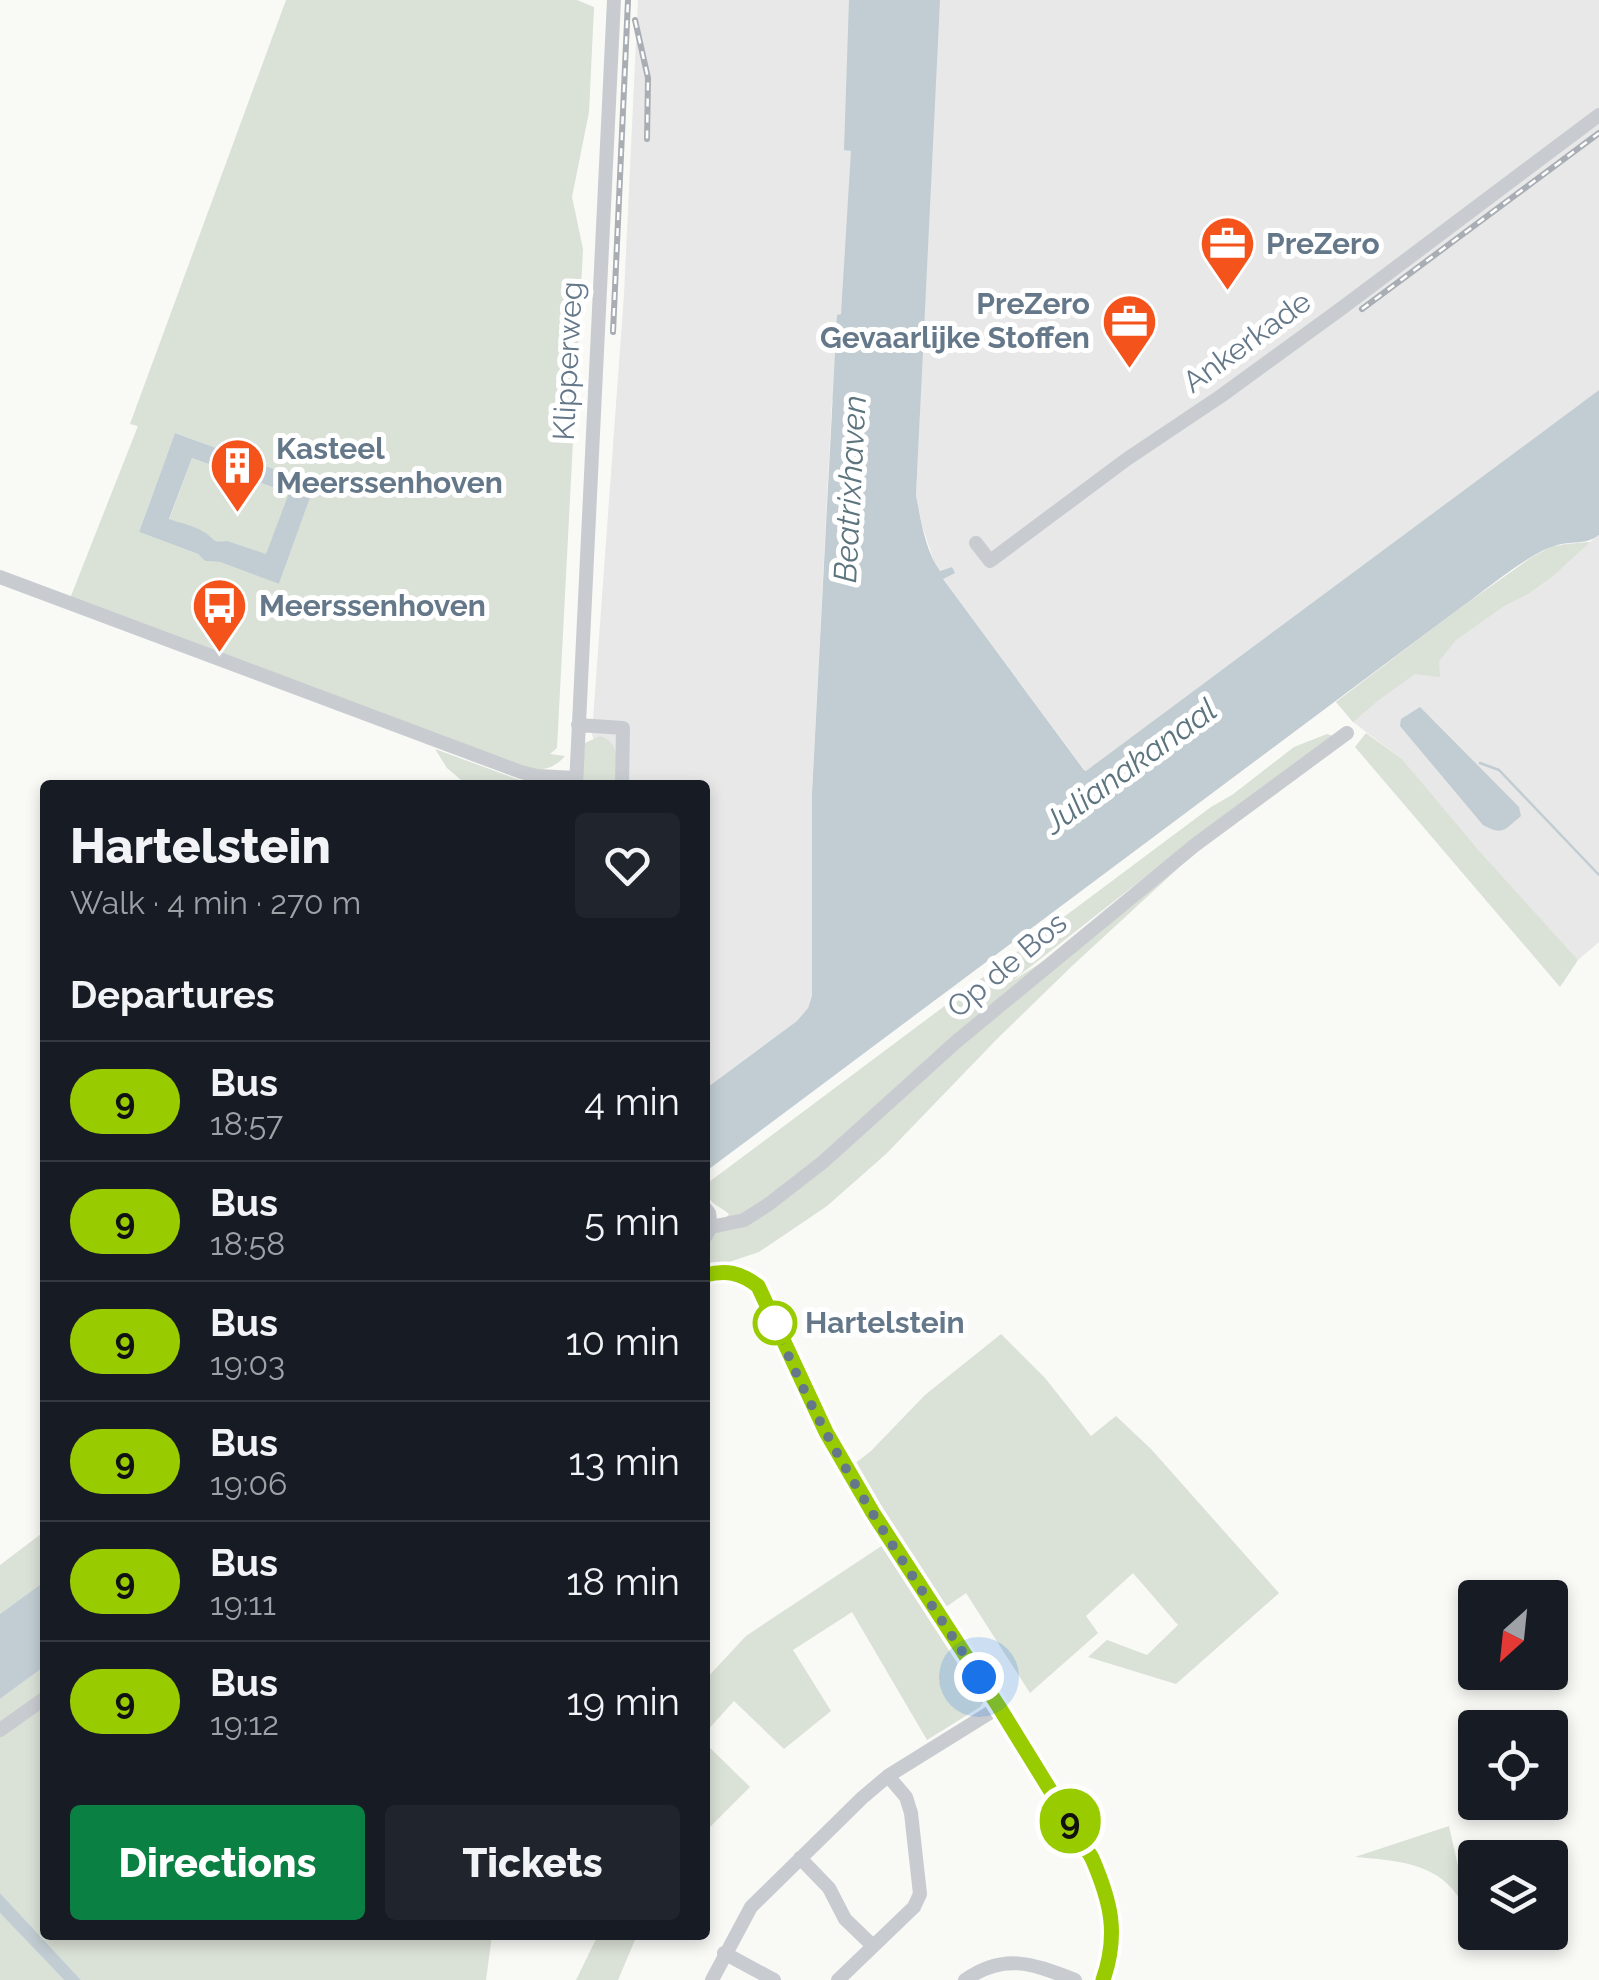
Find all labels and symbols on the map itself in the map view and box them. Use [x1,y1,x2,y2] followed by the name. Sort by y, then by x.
[1197,214,1257,293] office icon: PreZero
[1266,226,1380,261] place label: PreZero
[546,281,589,441] street label: Klipperweg
[1176,284,1317,400] street label: Ankerkade
[820,286,1090,355] place label: PreZero Gevaarlijke Stoffen
[1099,291,1159,370] office icon: PreZero Gevaarlijke Stoffen
[826,394,873,584] water label: Beatrixhaven
[276,431,503,500] place label: Kasteel Meerssenhoven
[207,436,267,515] building icon: Kasteel Meerssenhoven
[190,576,250,655] bus stop icon: Meerssenhoven
[259,588,486,623] place label: Meerssenhoven
[1034,690,1224,842] water label: Julianakanaal
[940,905,1073,1025] street label: Op de Bos
[754,1302,796,1344] marker: Hartelstein
[805,1305,965,1340] place label: Hartelstein
[1458,1580,1568,1690] north arrow
[954,1652,1004,1702] your location
[1038,1788,1102,1854] line badge: 9

